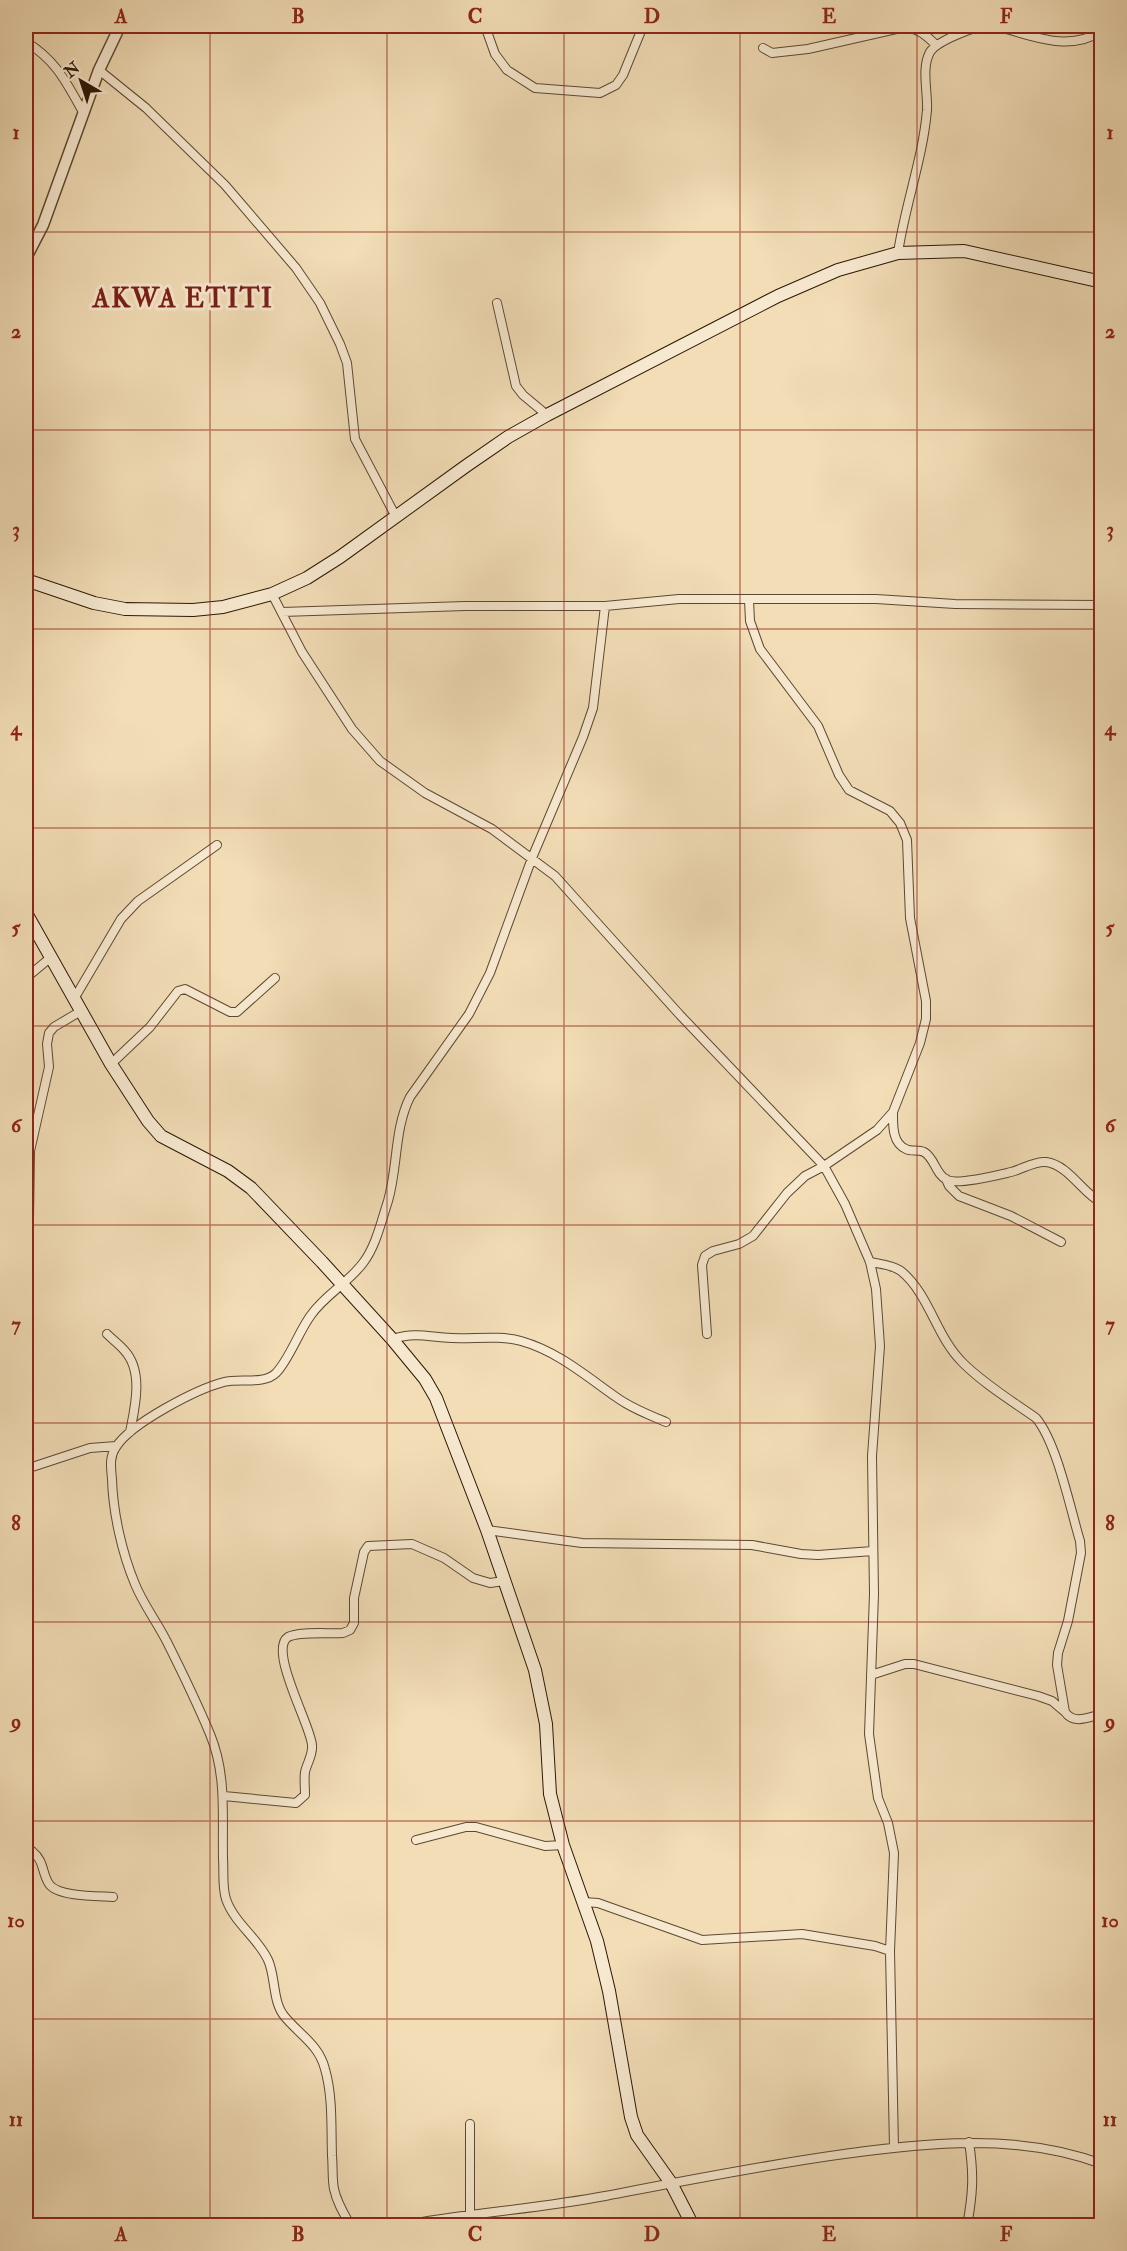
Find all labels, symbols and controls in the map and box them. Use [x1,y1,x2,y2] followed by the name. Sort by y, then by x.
[114,4,128,29] text: A
[291,4,305,29] text: B
[468,4,482,29] text: C
[644,4,660,29] text: D
[822,4,837,29] text: E
[1000,4,1013,29] text: F
[51,51,111,111] north arrow
[60,57,85,83] text: N
[12,120,20,145] text: 1
[1106,120,1114,145] text: 1
[92,282,273,315] district label: AKWA ETITI
[11,319,21,344] text: 2
[1105,319,1115,344] text: 2
[12,517,20,542] text: 3
[1106,517,1114,542] text: 3
[10,716,23,741] text: 4
[1104,716,1117,741] text: 4
[12,915,22,940] text: 5
[1106,915,1116,940] text: 5
[11,1113,23,1138] text: 6
[1105,1113,1117,1138] text: 6
[11,1312,21,1337] text: 7
[1105,1312,1115,1337] text: 7
[11,1511,21,1536] text: 8
[1105,1511,1115,1536] text: 8
[9,1709,21,1734] text: 9
[1103,1709,1115,1734] text: 9
[7,1908,25,1933] text: 10
[1101,1908,1119,1933] text: 10
[9,2107,23,2132] text: 11
[1103,2107,1117,2132] text: 11
[114,2222,128,2247] text: A
[291,2222,305,2247] text: B
[468,2222,482,2247] text: C
[644,2222,660,2247] text: D
[822,2222,837,2247] text: E
[1000,2222,1013,2247] text: F

